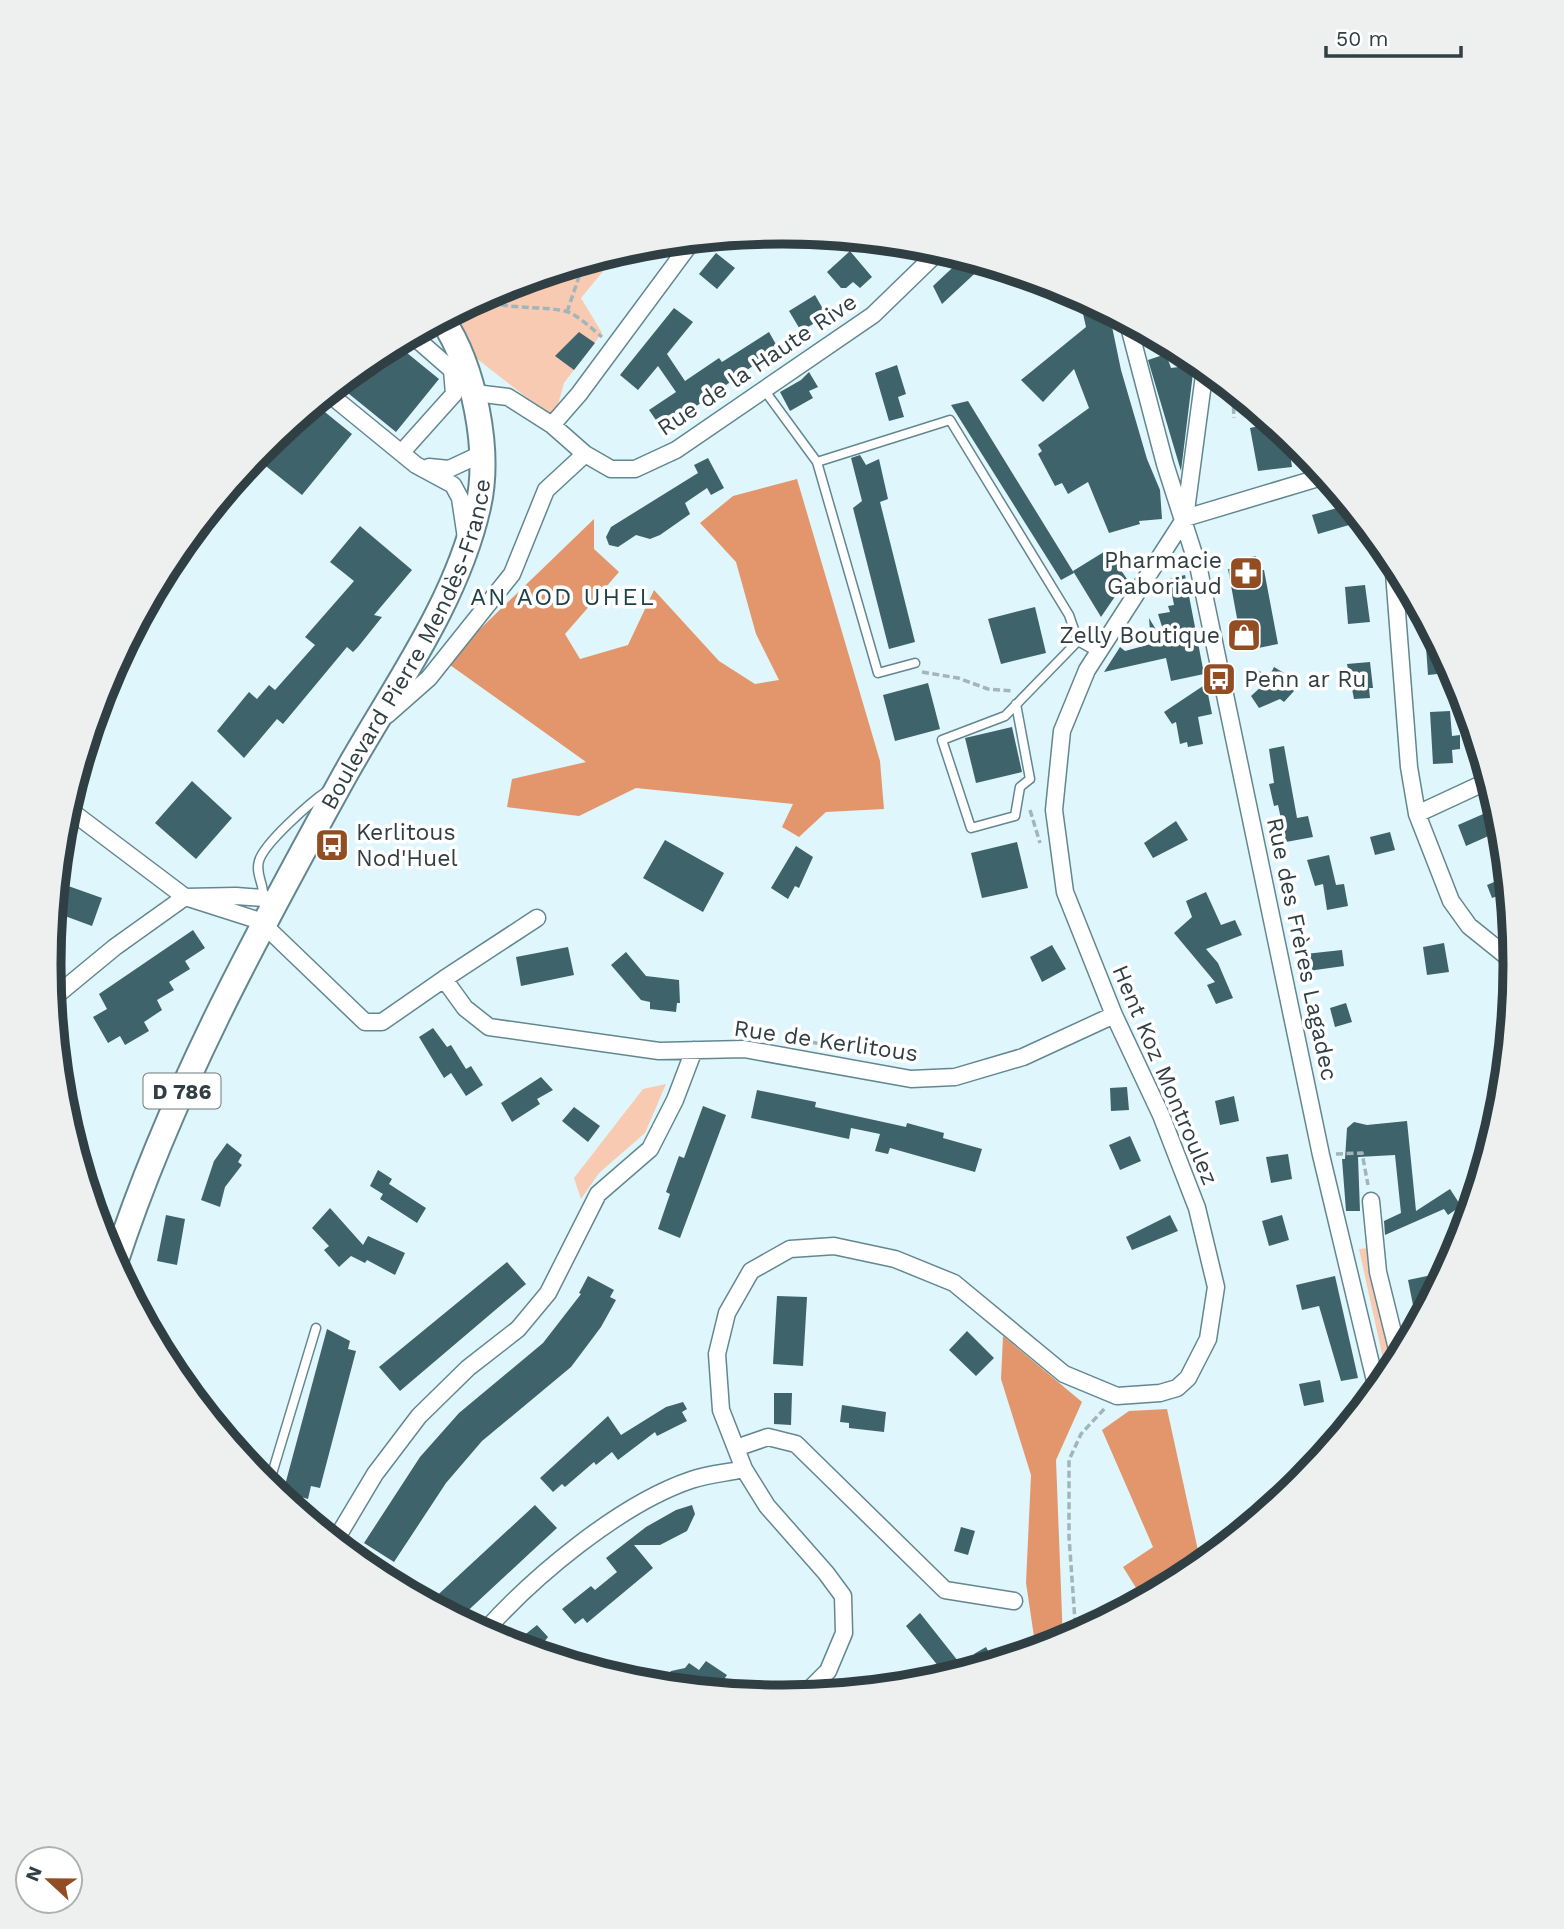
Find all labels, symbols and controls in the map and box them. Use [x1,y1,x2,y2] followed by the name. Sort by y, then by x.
[1326,14,1461,58] scale bar
[1336,26,1388,51] text: 50 m
[652,288,862,442] street label: Rue de la Haute Rive
[315,478,495,814] street label: Boulevard Pierre Mendès-France
[1104,547,1222,600] place label: Pharmacie Gaboriaud
[1227,554,1265,592] pharmacy icon: Pharmacie Gaboriaud
[470,583,656,611] district label: AN AOD UHEL
[1225,616,1263,654] shop icon: Zelly Boutique
[1060,622,1220,649] place label: Zelly Boutique
[1200,660,1238,698] bus stop icon: Penn ar Ru
[1244,666,1366,693] place label: Penn ar Ru
[1261,815,1343,1083] street label: Rue des Frères Lagadec
[356,819,458,872] place label: Kerlitous Nod'Huel
[313,826,351,864] bus stop icon: Kerlitous Nod'Huel
[1106,961,1224,1189] street label: Hent Koz Montroulez
[732,1015,920,1067] street label: Rue de Kerlitous
[144,1074,220,1108] road number: D 786
[14,1845,84,1915] north arrow
[20,1863,47,1885] text: N

